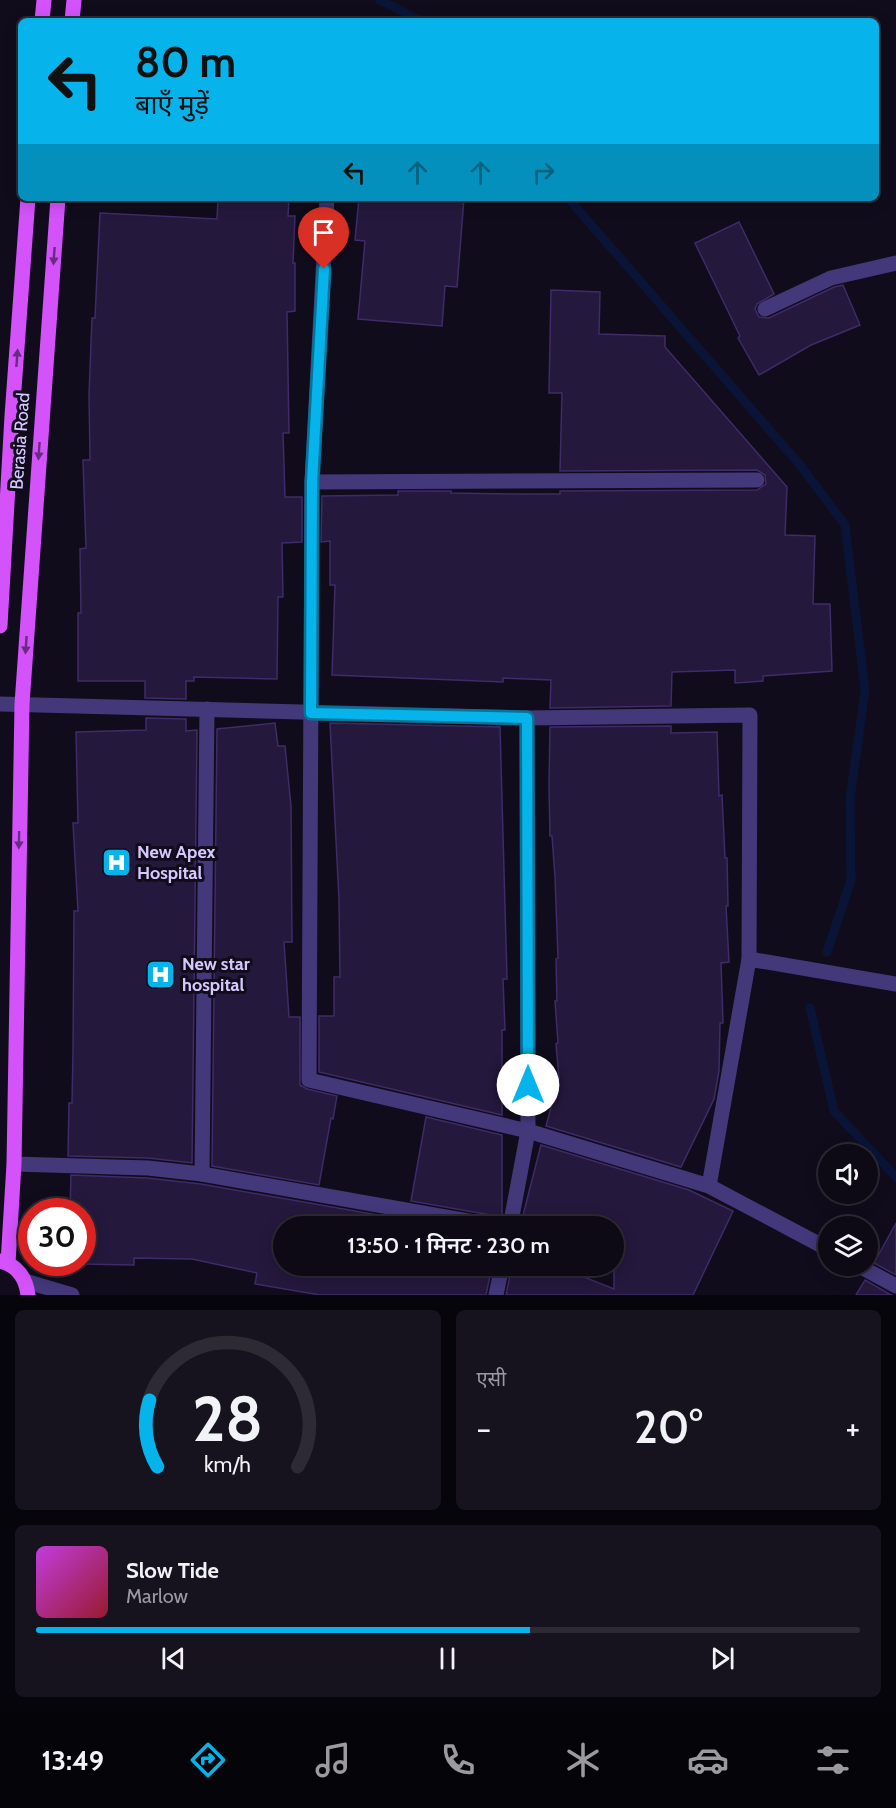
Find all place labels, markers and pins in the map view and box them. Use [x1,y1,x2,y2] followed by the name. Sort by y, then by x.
[298,207,349,269] pin
[137,841,216,884] place label: New Apex Hospital
[100,846,132,878] hospital icon: New Apex Hospital
[182,953,250,996] place label: New star hospital
[145,958,177,990] hospital icon: New star hospital

